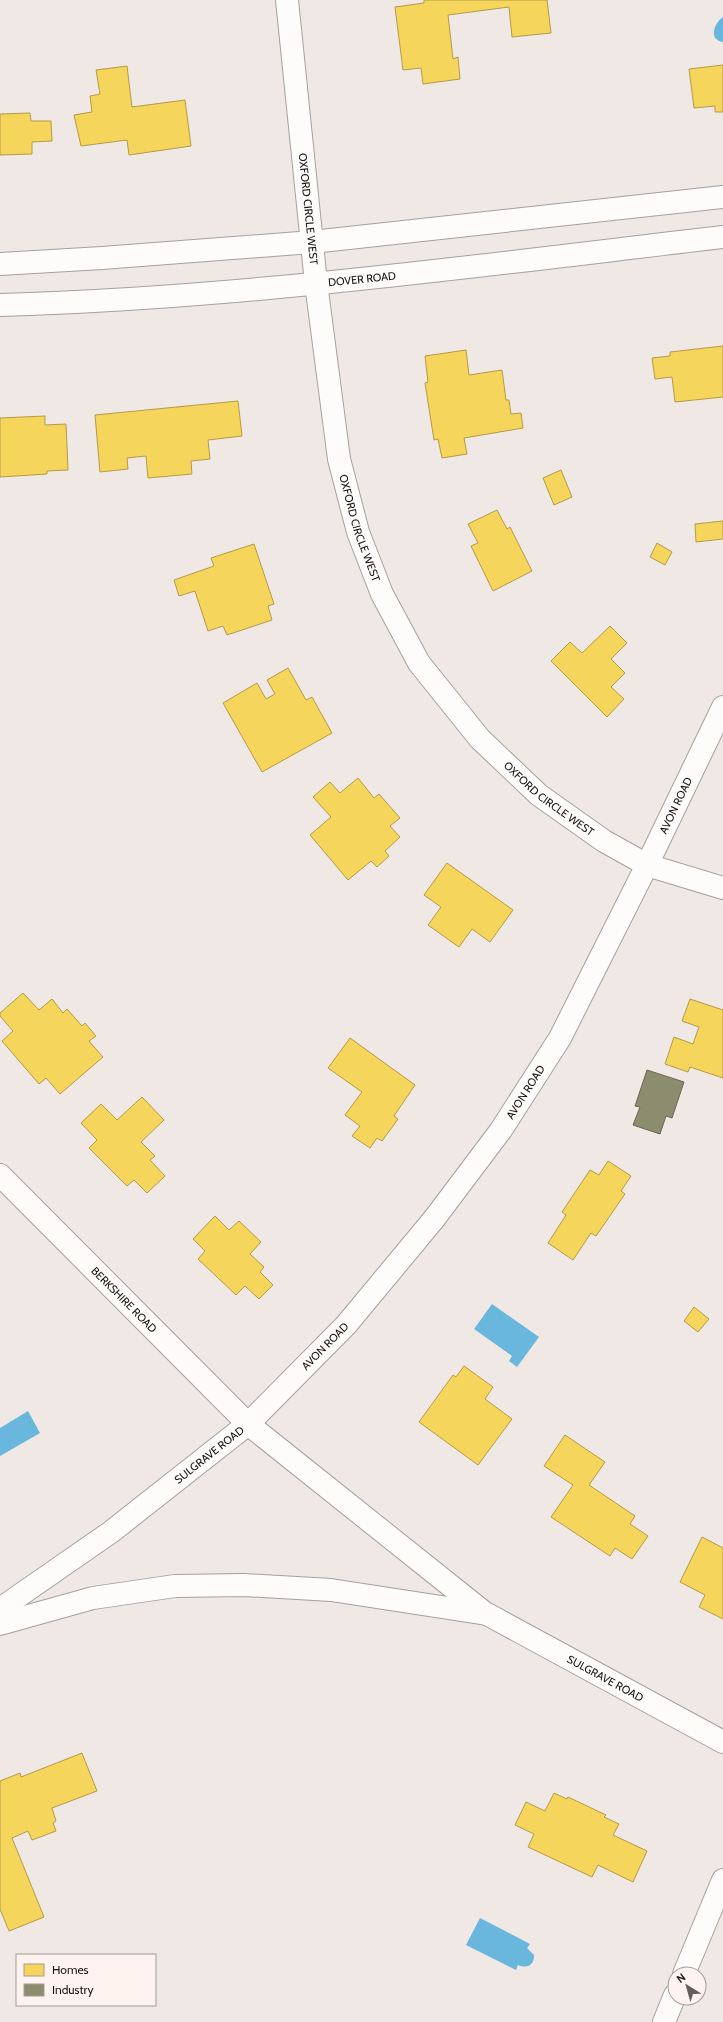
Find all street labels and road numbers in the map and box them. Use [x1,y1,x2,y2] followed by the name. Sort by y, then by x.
[296,153,321,265] street label: OXFORD CIRCLE WEST
[327,268,397,289] street label: DOVER ROAD
[336,473,384,584] street label: OXFORD CIRCLE WEST
[501,758,597,839] street label: OXFORD CIRCLE WEST
[656,775,695,836] street label: AVON ROAD
[503,1062,548,1122] street label: AVON ROAD
[88,1264,160,1336] street label: BERKSHIRE ROAD
[299,1319,352,1373] street label: AVON ROAD
[171,1423,247,1486] street label: SULGRAVE ROAD
[565,1652,646,1705] street label: SULGRAVE ROAD

